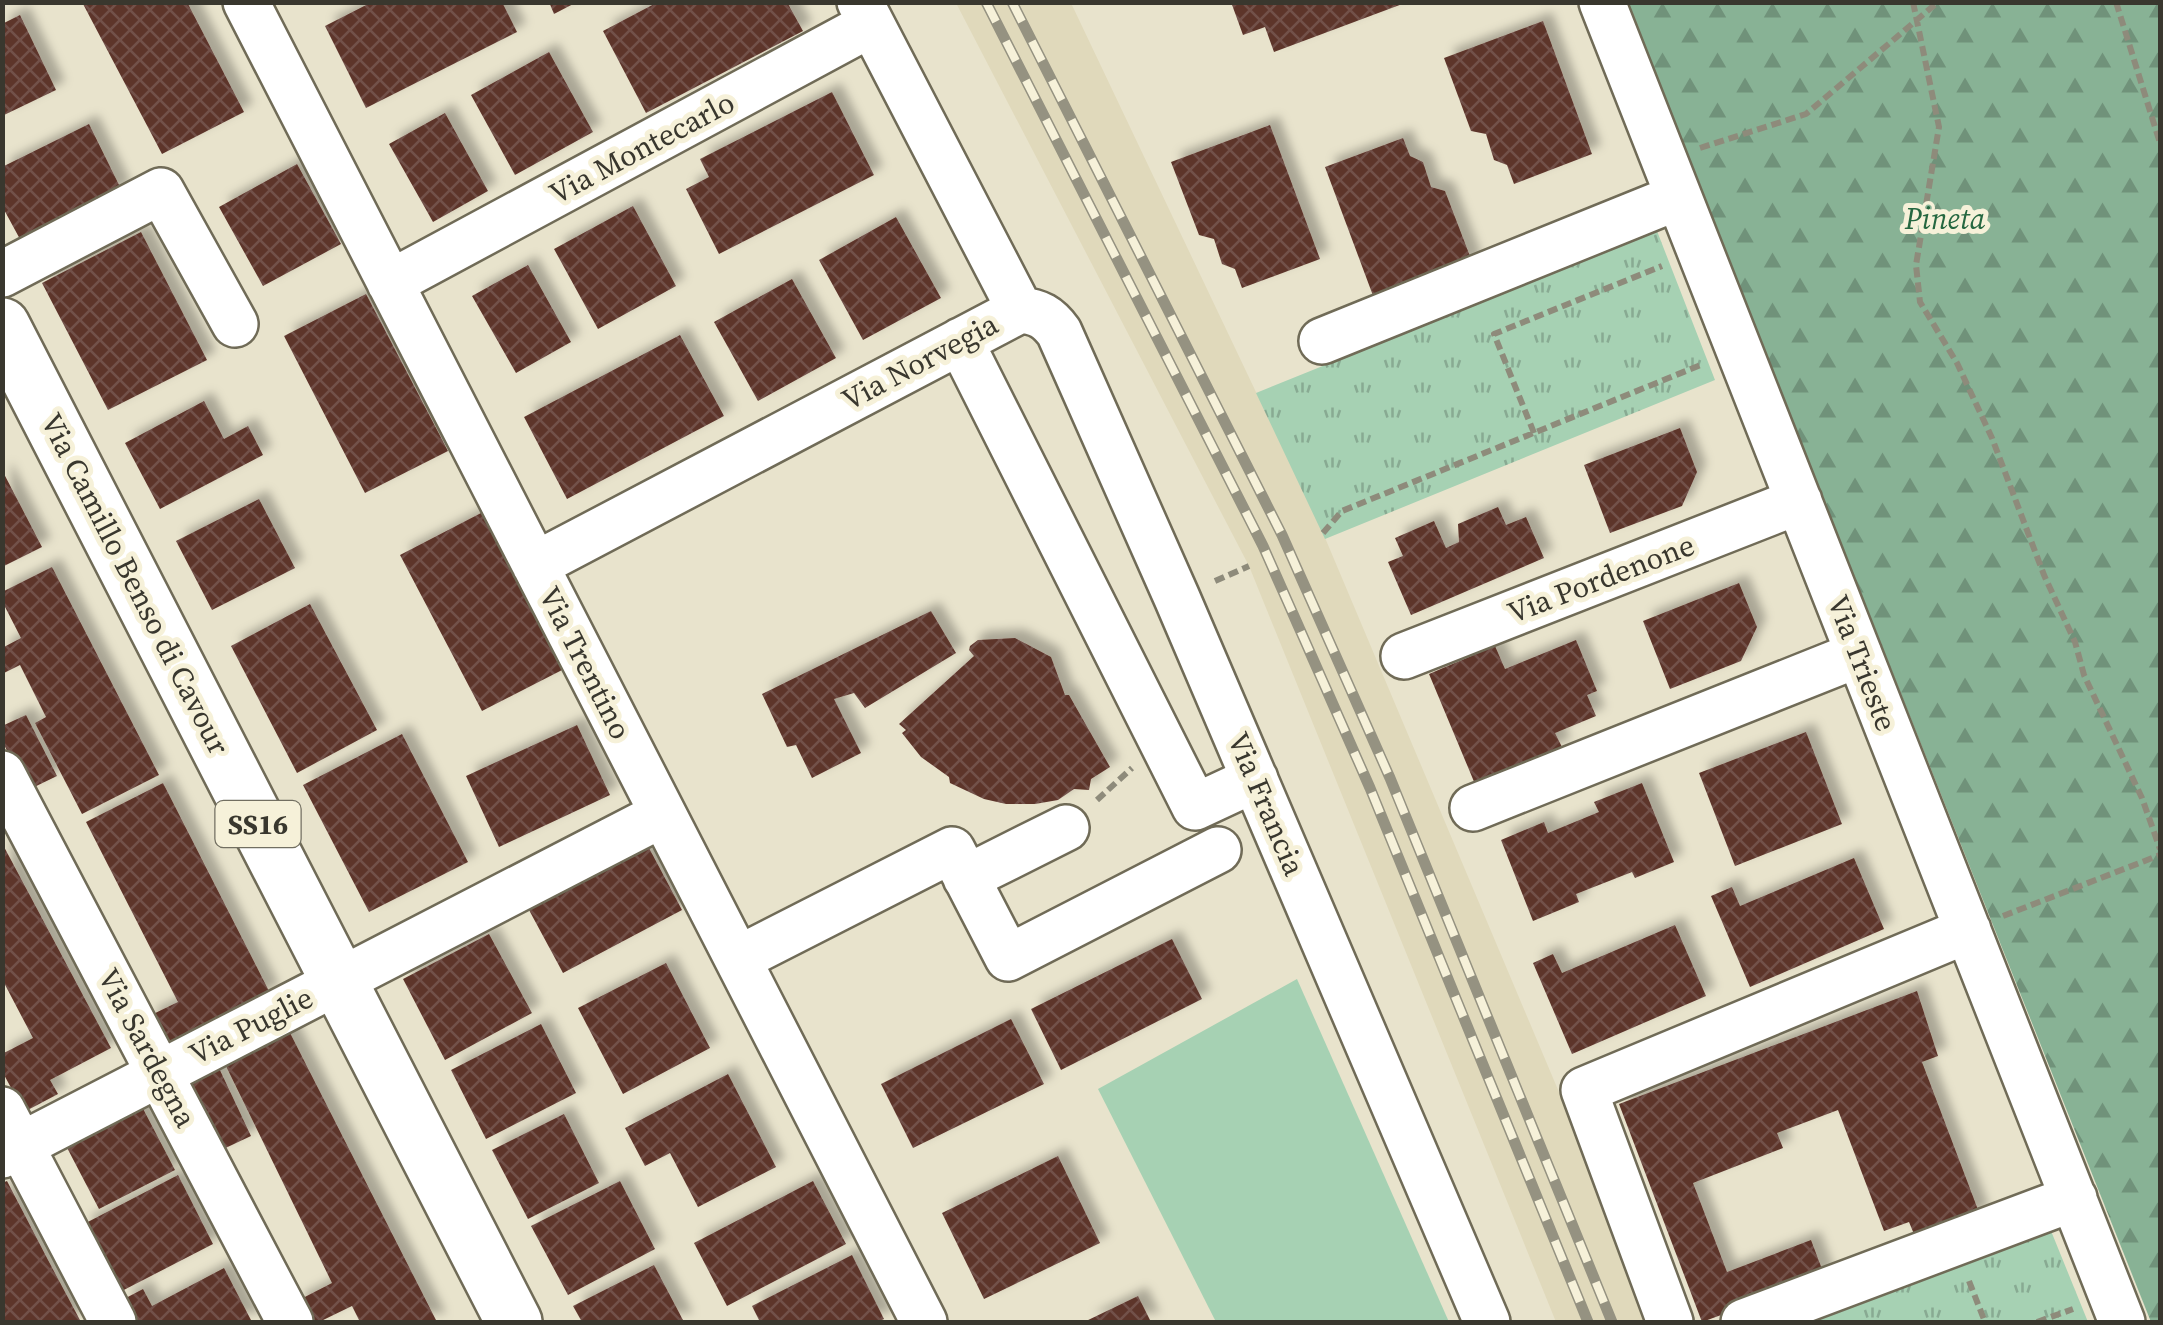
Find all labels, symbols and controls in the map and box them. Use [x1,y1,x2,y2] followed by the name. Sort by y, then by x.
[542,82,741,214] street label: Via Montecarlo
[1904,198,1986,239] park label: Pineta
[835,303,1006,420] street label: Via Norvegia
[31,406,240,762] street label: Via Camillo Benso di Cavour
[1502,524,1700,633] street label: Via Pordenone
[529,579,641,746] street label: Via Trentino
[1818,589,1907,737] street label: Via Trieste
[1218,726,1315,882] street label: Via Francia
[216,801,300,847] road number: SS16
[88,961,207,1135] street label: Via Sardegna
[182,977,320,1074] street label: Via Puglie

